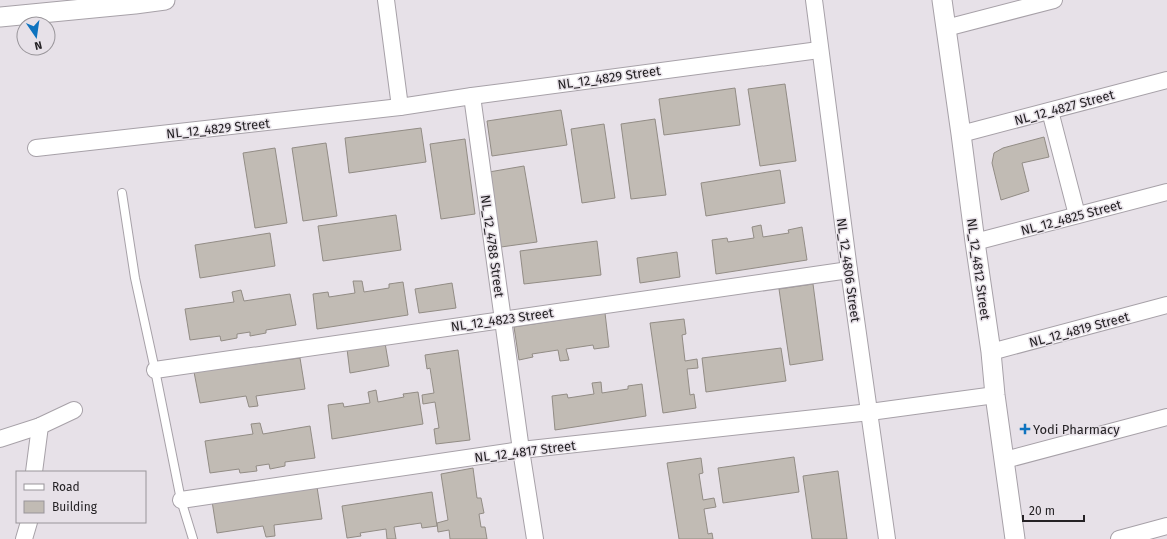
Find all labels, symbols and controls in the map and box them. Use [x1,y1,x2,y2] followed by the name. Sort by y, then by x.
[16,16,56,56] north arrow
[33,38,43,52] text: N
[557,63,662,92] street label: NL_12_4829 Street
[1013,87,1116,128] street label: NL_12_4827 Street
[166,116,271,141] street label: NL_12_4829 Street
[478,194,507,299] street label: NL_12_4788 Street
[1019,197,1123,238] street label: NL_12_4825 Street
[834,217,863,323] street label: NL_12_4806 Street
[964,217,993,321] street label: NL_12_4812 Street
[450,305,555,334] street label: NL_12_4823 Street
[1027,309,1131,350] street label: NL_12_4819 Street
[1033,422,1120,437] place label: Yodi Pharmacy
[1020,424,1030,434] marker: Yodi Pharmacy
[474,438,577,465] street label: NL_12_4817 Street
[16,471,146,523] legend
[52,480,80,494] text: Road
[1023,497,1084,523] scale bar
[52,500,98,514] text: Building
[1029,504,1055,518] text: 20 m

